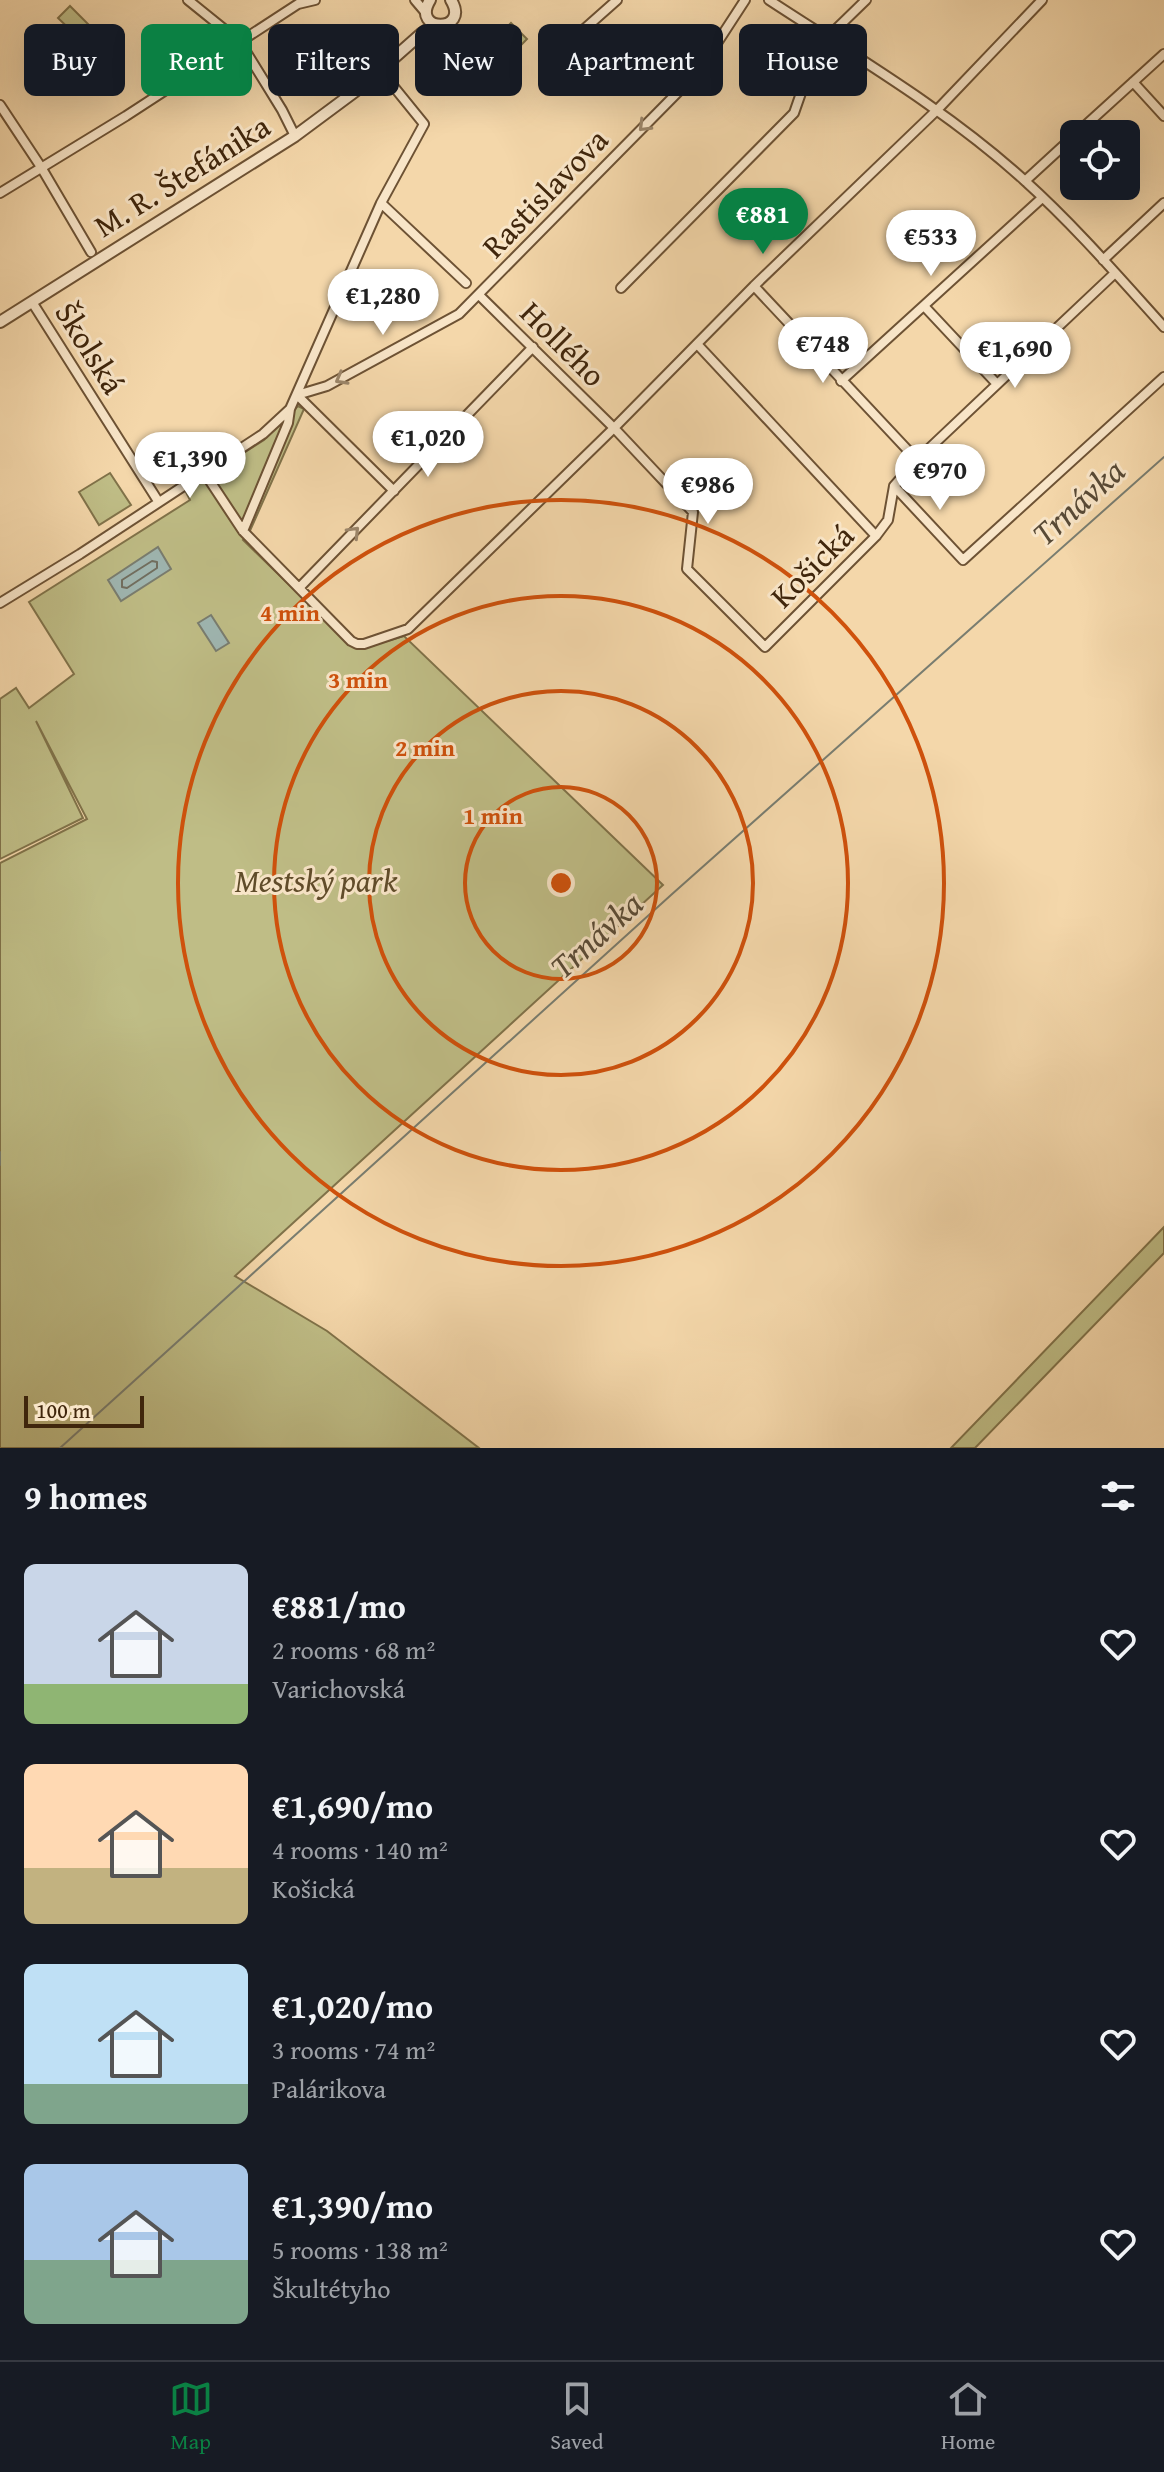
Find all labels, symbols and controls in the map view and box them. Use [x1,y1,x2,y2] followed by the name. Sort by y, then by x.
[24,24,125,96] chip: Buy
[141,24,252,96] chip: Rent
[268,24,399,96] chip: Filters
[415,24,522,96] chip: New
[538,24,723,96] chip: Apartment
[739,24,867,96] chip: House
[85,103,279,248] street label: M. R. Štefánika
[471,117,619,268] street label: Rastislavova
[639,117,654,131] one-way arrow
[1060,120,1140,200] map controls
[1060,120,1140,200] button: locate
[716,188,810,256] pin: €881
[736,194,790,233] text: €881
[884,210,978,278] pin: €533
[904,216,958,255] text: €533
[318,269,448,337] pin: €1,280
[346,275,420,314] text: €1,280
[510,290,617,397] street label: Hollého
[44,293,137,403] street label: Školská
[776,317,870,385] pin: €748
[950,322,1080,390] pin: €1,690
[796,323,850,362] text: €748
[978,328,1052,367] text: €1,690
[335,369,349,384] one-way arrow
[363,411,493,479] pin: €1,020
[391,417,465,456] text: €1,020
[125,432,255,500] pin: €1,390
[153,438,227,477] text: €1,390
[893,444,987,512] pin: €970
[1020,446,1135,557] water label: Trnávka
[913,450,967,489] text: €970
[661,458,755,526] pin: €986
[681,464,735,503] text: €986
[759,513,864,618] street label: Košická
[344,527,359,541] one-way arrow
[260,595,320,630] text: 4 min
[328,662,388,697] text: 3 min
[395,730,455,765] text: 2 min
[463,798,523,833] text: 1 min
[235,857,398,904] park label: Mestský park
[547,869,575,897] centre of rings
[538,879,653,990] water label: Trnávka
[24,1392,144,1428] scale bar
[36,1394,91,1426] text: 100 m
[24,1472,148,1521] text: 9 homes
[1096,1474,1140,1518] icon: filters
[272,1581,406,1630] text: €881/mo
[88,1596,184,1692] icon: home
[1096,1622,1140,1666] icon: heart
[272,1630,435,1669] text: 2 rooms · 68 m²
[272,1669,405,1708] text: Varichovská
[272,1781,433,1830] text: €1,690/mo
[88,1796,184,1892] icon: home
[1096,1822,1140,1866] icon: heart
[272,1830,448,1869] text: 4 rooms · 140 m²
[272,1869,355,1908] text: Košická
[272,1981,433,2030] text: €1,020/mo
[88,1996,184,2092] icon: home
[1096,2022,1140,2066] icon: heart
[272,2030,435,2069] text: 3 rooms · 74 m²
[272,2069,386,2108] text: Palárikova
[272,2181,433,2230] text: €1,390/mo
[88,2196,184,2292] icon: home
[1096,2222,1140,2266] icon: heart
[272,2230,448,2269] text: 5 rooms · 138 m²
[272,2269,391,2308] text: Škultétyho
[169,2377,213,2457] tab: Map
[550,2377,604,2457] tab: Saved
[941,2377,995,2457] tab: Home

